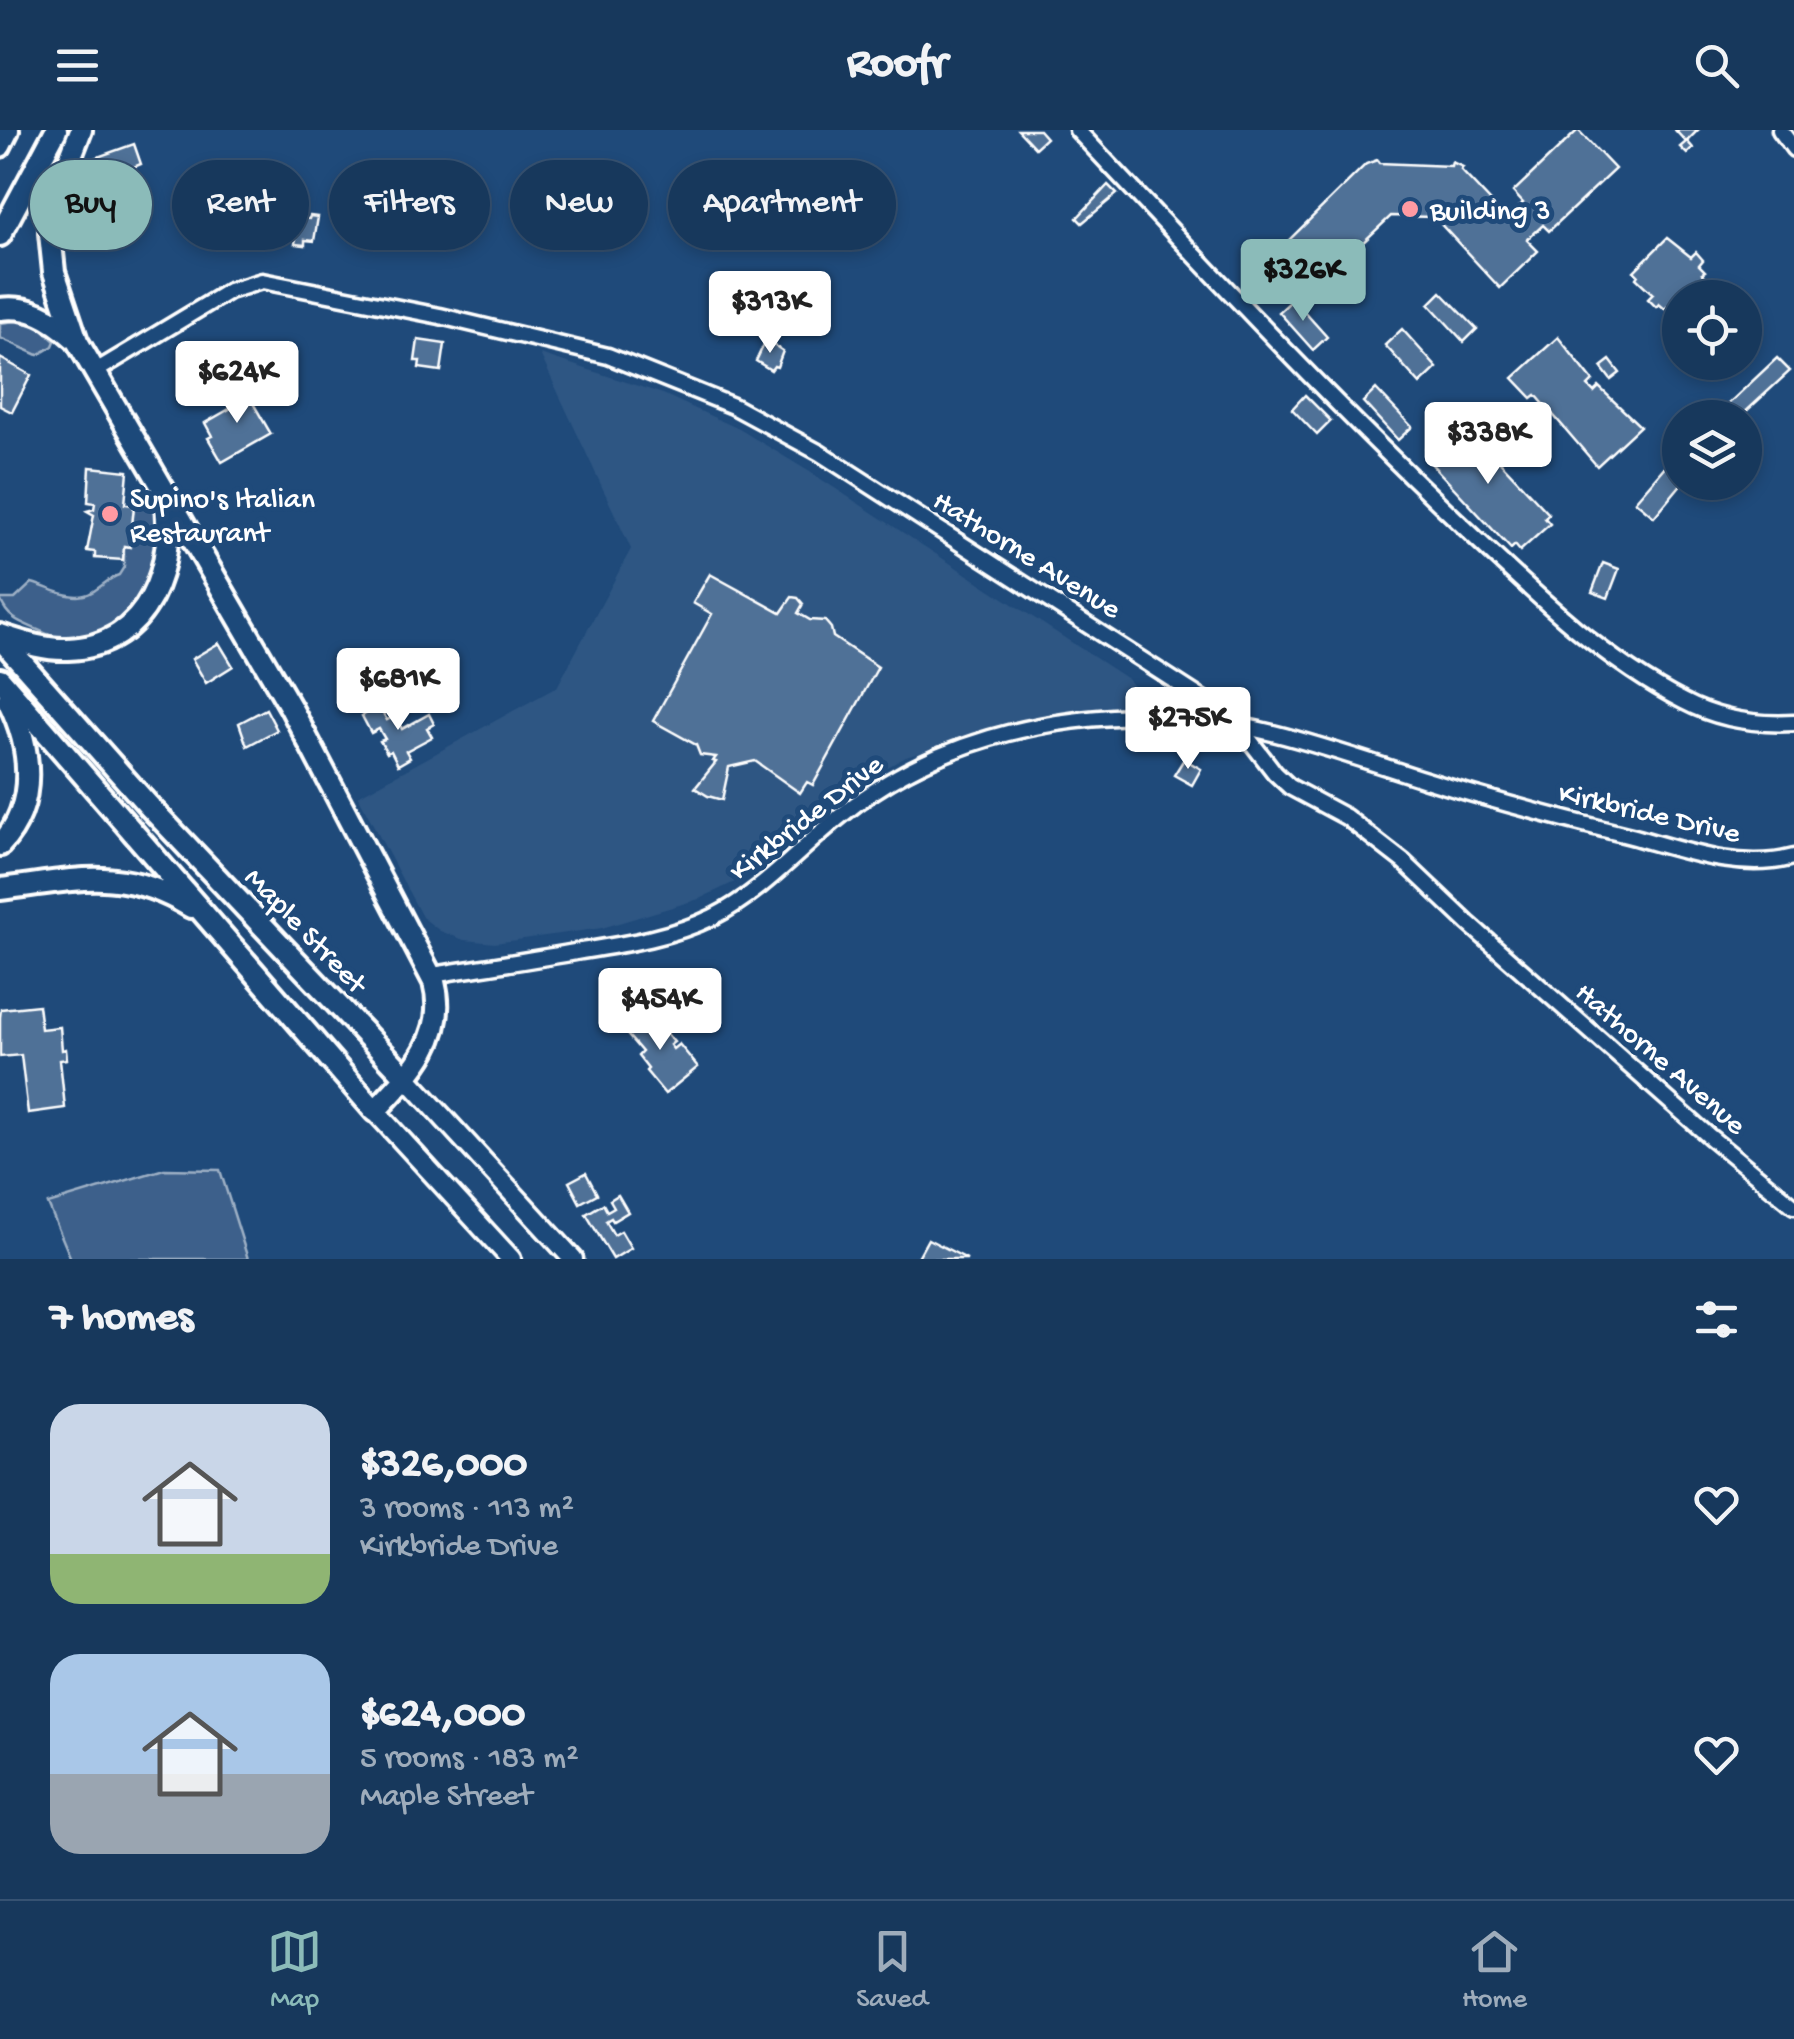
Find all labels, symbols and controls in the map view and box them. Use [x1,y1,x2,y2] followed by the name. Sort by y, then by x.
[50,38,105,93] icon: menu
[1689,38,1744,93] icon: search
[847,39,947,92] text: Roofr
[30,160,152,250] chip: Buy
[172,160,309,250] chip: Rent
[329,160,490,250] chip: Filters
[510,160,648,250] chip: New
[668,160,896,250] chip: Apartment
[1429,196,1551,231] place label: Building 3
[1399,198,1421,220] marker: Building 3
[1233,239,1373,324] pin: $326K
[1263,252,1343,290] text: $326K
[700,271,840,356] pin: $313K
[1662,280,1762,500] map controls
[1662,280,1762,380] button: locate
[731,284,809,322] text: $313K
[167,341,307,426] pin: $624K
[197,354,277,392] text: $624K
[1662,400,1762,500] button: layers
[1418,402,1558,487] pin: $338K
[1447,415,1529,453] text: $338K
[130,484,315,553] place label: Supino's Italian Restaurant
[925,485,1127,629] street label: Hathorne Avenue
[99,503,121,525] marker: Supino's Italian Restaurant
[328,648,468,733] pin: $681K
[359,661,437,699] text: $681K
[1118,687,1258,772] pin: $275K
[1147,700,1229,738] text: $275K
[724,748,892,890] street label: Kirkbride Drive
[1555,777,1744,853] street label: Kirkbride Drive
[235,862,374,1004] street label: Maple Street
[590,968,730,1053] pin: $454K
[1566,977,1752,1145] street label: Hathorne Avenue
[620,981,700,1019] text: $454K
[1689,1292,1744,1347] icon: filters
[50,1295,193,1344] text: 7 homes
[360,1442,527,1491] text: $326,000
[130,1444,250,1564] icon: home
[1689,1477,1744,1532] icon: heart
[360,1491,574,1529] text: 3 rooms · 113 m²
[360,1529,558,1567] text: Kirkbride Drive
[360,1692,525,1741] text: $624,000
[130,1694,250,1814] icon: home
[1689,1727,1744,1782] icon: heart
[360,1741,579,1779] text: 5 rooms · 183 m²
[360,1779,532,1817] text: Maple Street
[267,1924,322,2017] tab: Map
[856,1924,928,2017] tab: Saved
[1462,1924,1527,2017] tab: Home

